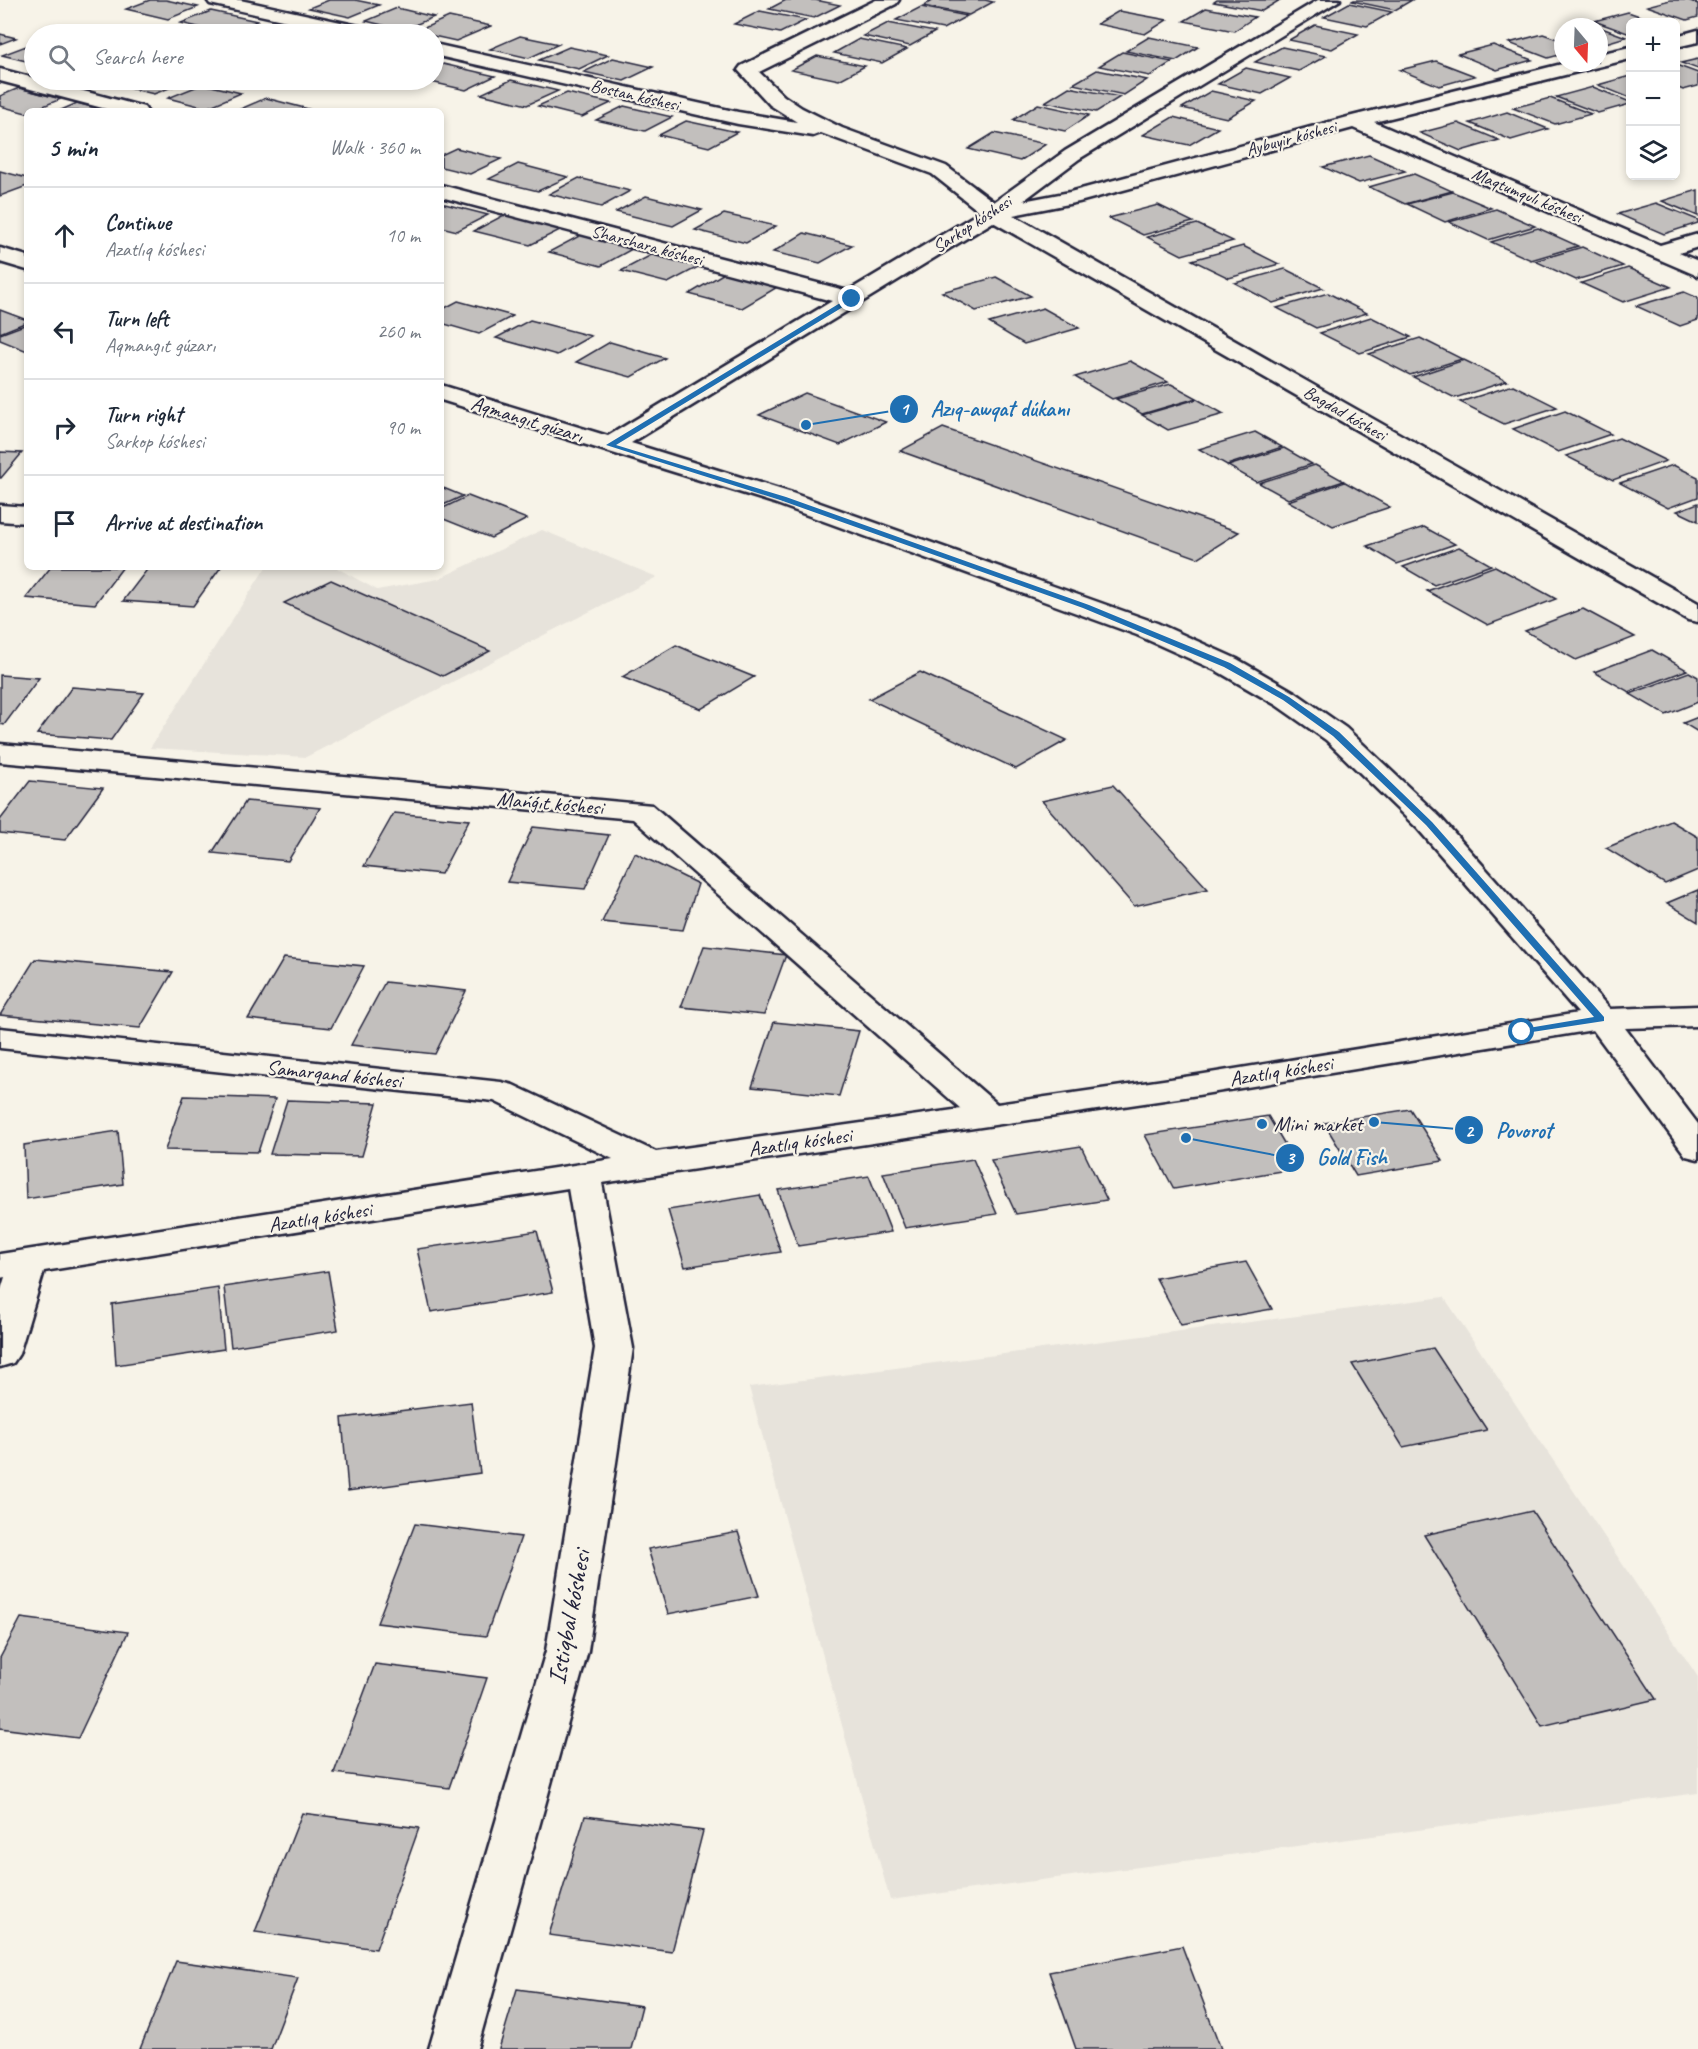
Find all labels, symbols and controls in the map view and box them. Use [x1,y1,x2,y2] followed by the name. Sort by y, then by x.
[1554,18,1608,72] north arrow
[1626,18,1680,180] map controls
[1626,18,1680,72] button: +
[24,24,444,90] search box
[45,41,78,74] icon: search
[93,43,183,71] text: Search here
[1626,72,1680,126] button: −
[589,74,684,116] street label: Bostan kóshesi
[1244,115,1341,161] street label: Aybuyir kóshesi
[1626,126,1680,180] button: layers
[48,131,97,164] text: 5 min
[330,135,420,160] text: Walk · 360 m
[1469,162,1588,229] street label: Maqtumqulı kóshesi
[928,189,1018,258] street label: Sarkop kóshesi
[105,209,171,237] text: Continue
[48,219,81,252] icon: ahead
[589,220,708,271] street label: Sharshara kóshesi
[386,223,420,248] text: 10 m
[105,237,204,262] text: Azatlıq kóshesi
[838,285,864,311] route end
[105,305,169,333] text: Turn left
[48,315,81,348] icon: left
[377,319,420,344] text: 260 m
[105,333,215,358] text: Aqmangıt gúzarı
[1300,380,1393,447] street label: Bagdad kóshesi
[889,389,1081,429] callout: Azıq-awqat dúkanı
[468,390,587,449] street label: Aqmangıt gúzarı
[931,395,1071,423] text: Azıq-awqat dúkanı
[900,398,910,420] text: 1
[105,401,182,429] text: Turn right
[48,411,81,444] icon: right
[386,415,420,440] text: 90 m
[105,429,205,454] text: Sarkop kóshesi
[48,507,81,540] icon: arrive
[105,509,262,537] text: Arrive at destination
[496,785,607,821] street label: Mańǵıt kóshesi
[1508,1018,1534,1044] route start
[1228,1050,1337,1092] street label: Azatlıq kóshesi
[265,1054,406,1094] street label: Samarqand kóshesi
[1454,1110,1564,1150] callout: Povorot
[1274,1111,1364,1137] place label: Mini market
[1255,1117,1269,1131] marker: Mini market
[1496,1117,1556,1145] text: Povorot
[1465,1120,1475,1142] text: 2
[747,1121,856,1162] street label: Azatlıq kóshesi
[1275,1138,1399,1178] callout: Gold Fish
[1317,1144,1388,1172] text: Gold Fish
[1286,1147,1296,1169] text: 3
[267,1196,376,1238] street label: Azatlıq kóshesi
[540,1544,599,1687] street label: Istiqbal kóshesi

